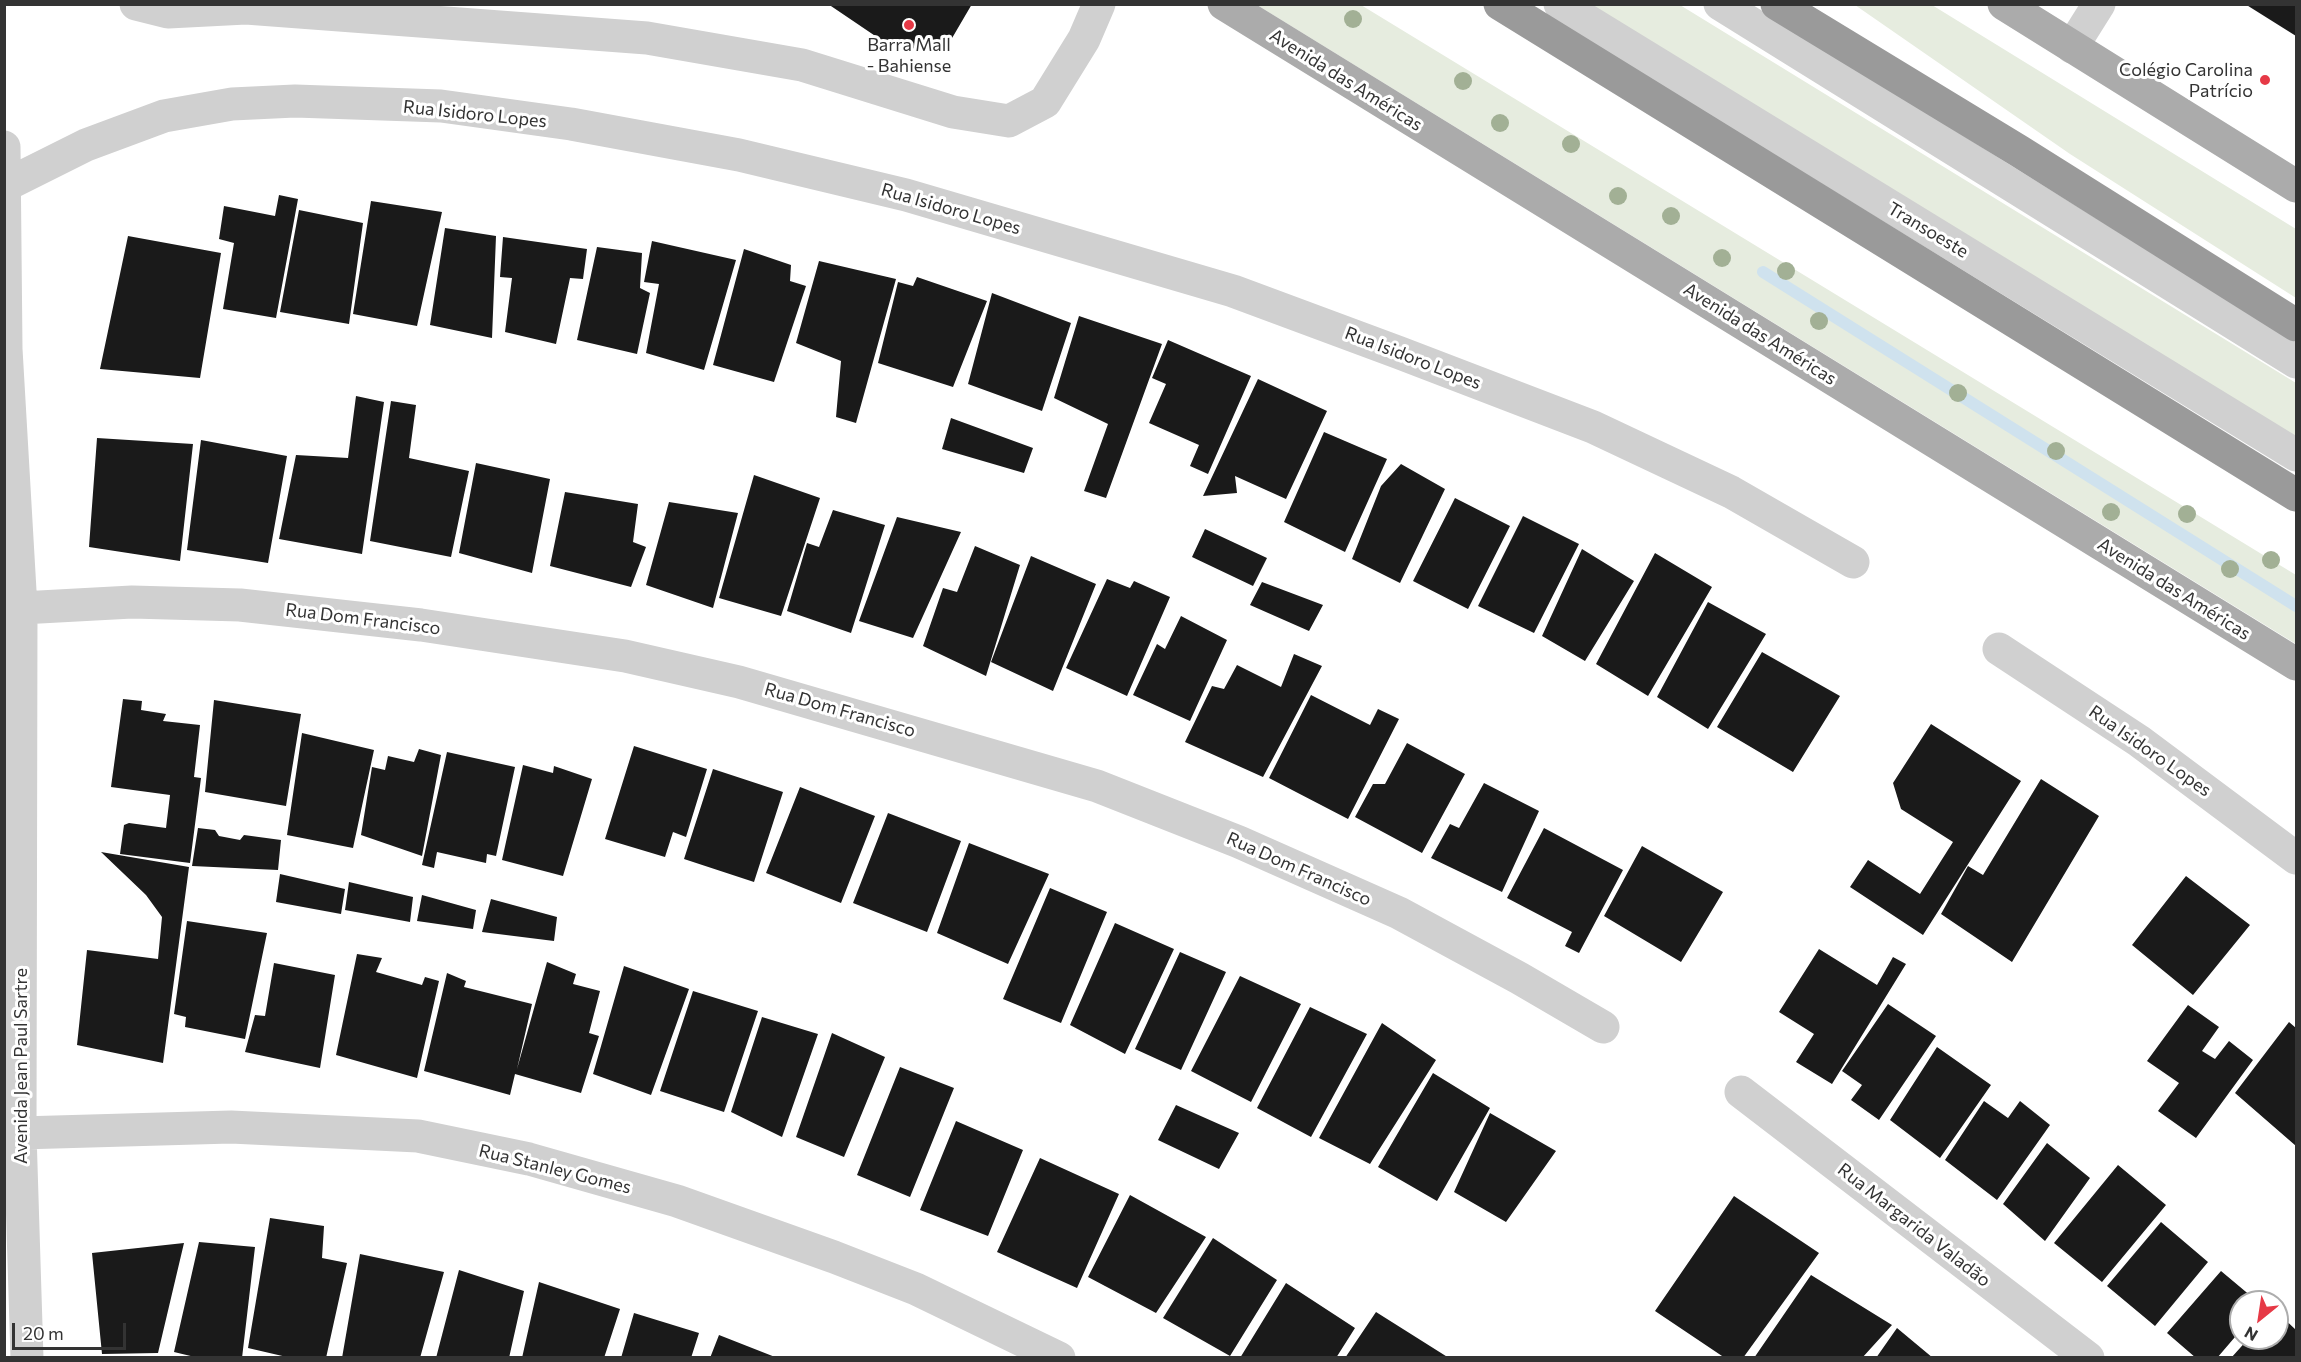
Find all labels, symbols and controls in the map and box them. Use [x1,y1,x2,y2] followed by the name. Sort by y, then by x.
[902,18,916,32] marker: Barra Mall - Bahiense
[1266,24,1426,136] street label: Avenida das Américas
[867,34,951,76] place label: Barra Mall - Bahiense
[2119,59,2253,101] place label: Colégio Carolina Patrício
[2258,73,2272,87] marker: Colégio Carolina Patrício
[402,96,548,132] street label: Rua Isidoro Lopes
[879,179,1023,239] street label: Rua Isidoro Lopes
[1884,198,1972,262] street label: Transoeste
[1680,278,1840,390] street label: Avenida das Américas
[1342,322,1484,394] street label: Rua Isidoro Lopes
[2094,533,2254,645] street label: Avenida das Américas
[284,599,442,639] street label: Rua Dom Francisco
[762,678,918,742] street label: Rua Dom Francisco
[2085,701,2215,801] street label: Rua Isidoro Lopes
[1223,827,1375,911] street label: Rua Dom Francisco
[10,968,32,1164] street label: Avenida Jean Paul Sartre
[477,1140,633,1198] street label: Rua Stanley Gomes
[1833,1159,1995,1291] street label: Rua Margarida Valadão
[2229,1290,2289,1350] north arrow
[15,1311,129,1349] scale bar
[23,1322,64,1344] text: 20 m
[2241,1323,2261,1346] text: N

